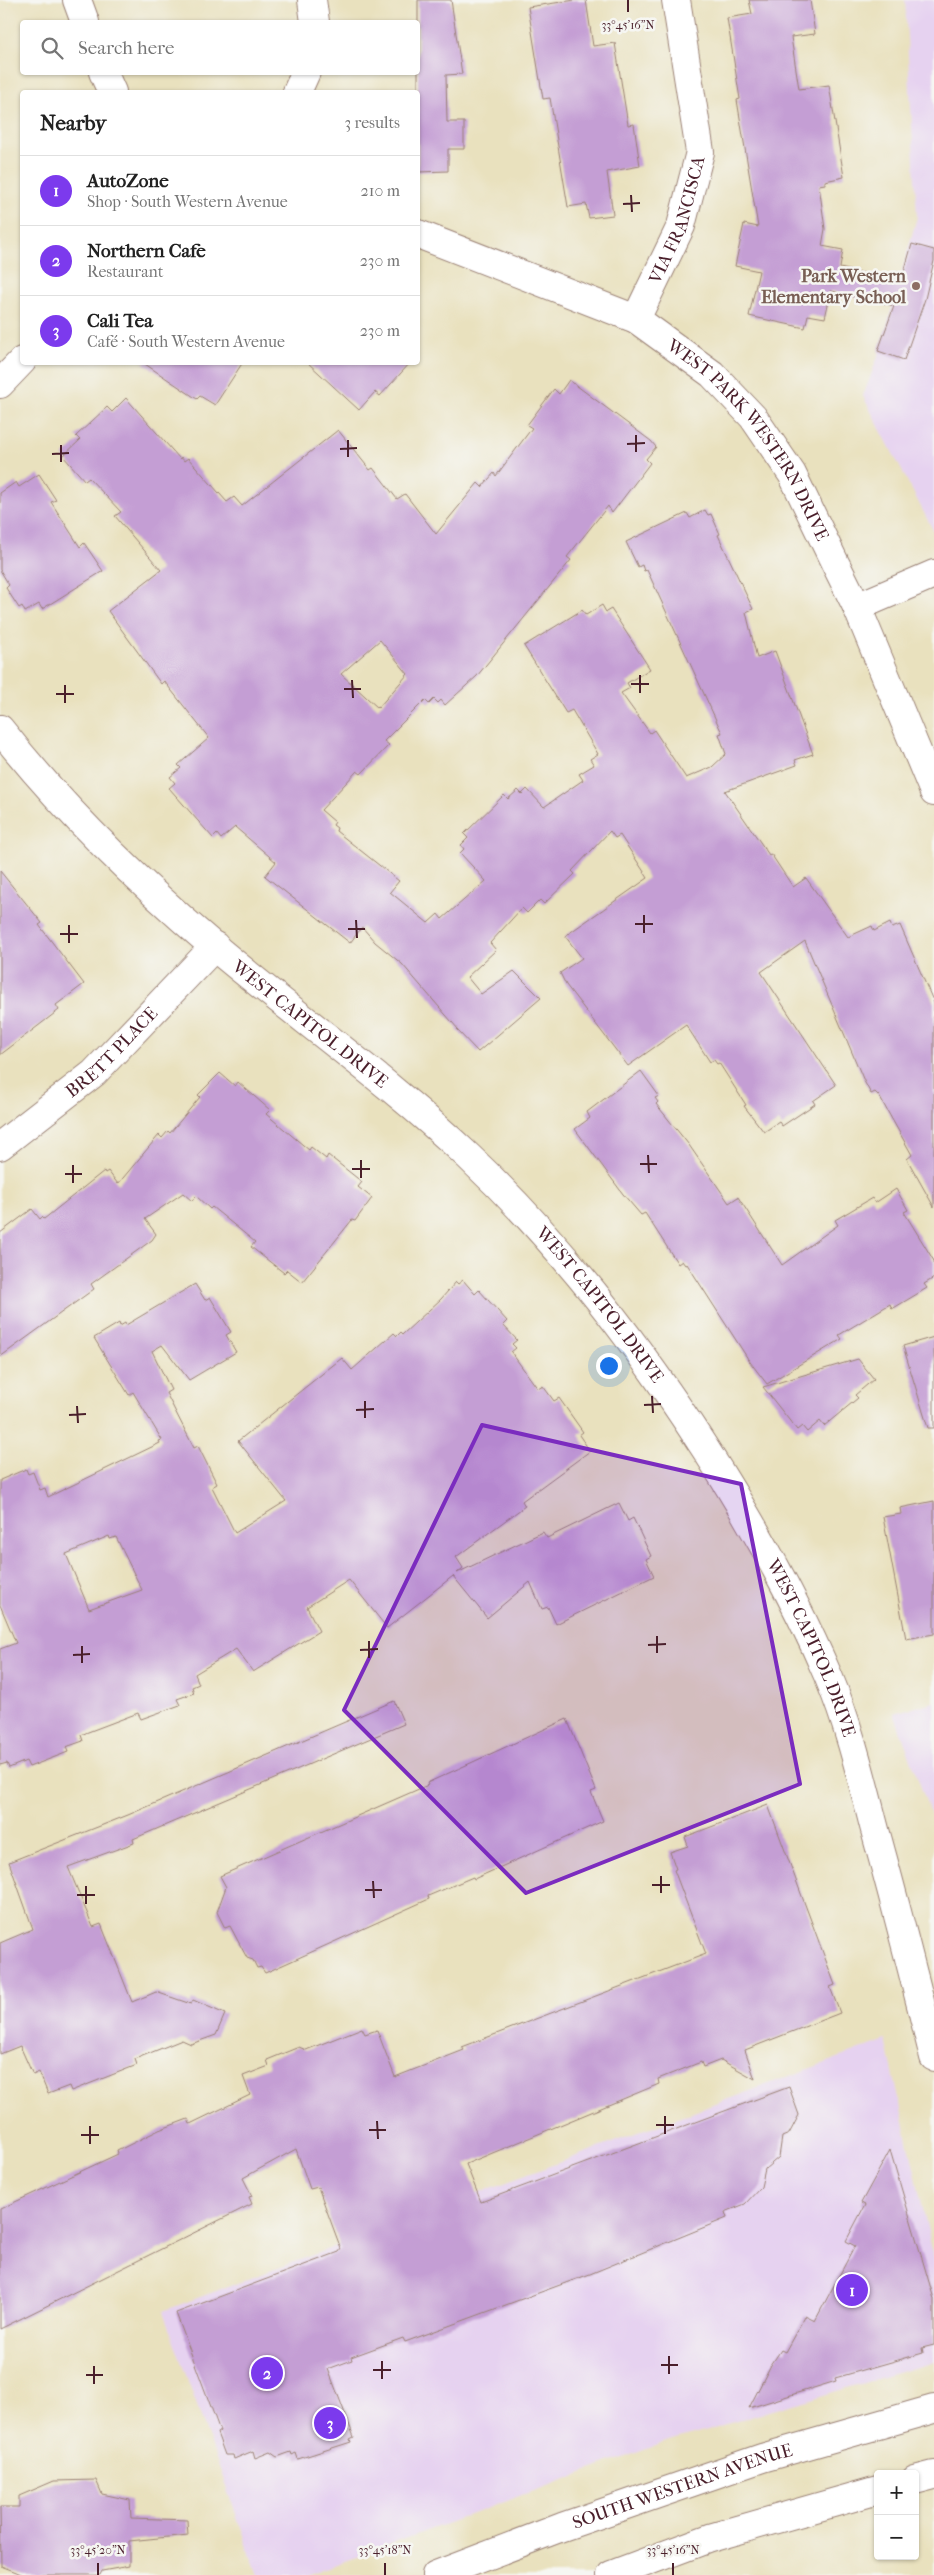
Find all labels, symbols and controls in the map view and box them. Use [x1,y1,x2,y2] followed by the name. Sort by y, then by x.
[601,18,655,32] text: 33°45'16"N
[20,20,420,75] search box
[38,34,66,62] icon: search
[78,37,174,59] text: Search here
[40,111,106,135] text: Nearby
[344,113,400,132] text: 3 results
[644,153,709,288] street label: VIA FRANCISCA
[87,170,169,192] text: AutoZone
[53,181,59,200] text: 1
[361,181,400,200] text: 210 m
[87,192,288,211] text: Shop · South Western Avenue
[87,240,206,262] text: Northern Cafe
[52,251,60,270] text: 2
[360,251,400,270] text: 230 m
[87,262,163,281] text: Restaurant
[761,266,907,308] place label: Park Western Elementary School
[910,280,922,292] marker: Park Western Elementary School
[87,310,153,332] text: Cali Tea
[53,321,59,340] text: 3
[360,321,400,340] text: 230 m
[87,332,285,351] text: Café · South Western Avenue
[662,334,833,544] street label: WEST PARK WESTERN DRIVE
[227,955,392,1092] street label: WEST CAPITOL DRIVE
[61,1003,162,1102] street label: BRETT PLACE
[531,1222,668,1387] street label: WEST CAPITOL DRIVE
[596,1353,622,1379] your location
[762,1554,860,1739] street label: WEST CAPITOL DRIVE
[836,2271,868,2309] pin: 1
[251,2354,283,2392] pin: 2
[314,2404,346,2442] pin: 3
[570,2439,795,2533] street label: SOUTH WESTERN AVENUE
[874,2470,919,2560] map controls
[874,2470,919,2515] button: +
[874,2515,919,2560] button: −
[70,2543,126,2557] text: 33°45'20"N
[359,2543,411,2557] text: 33°45'18"N
[646,2543,700,2557] text: 33°45'16"N

